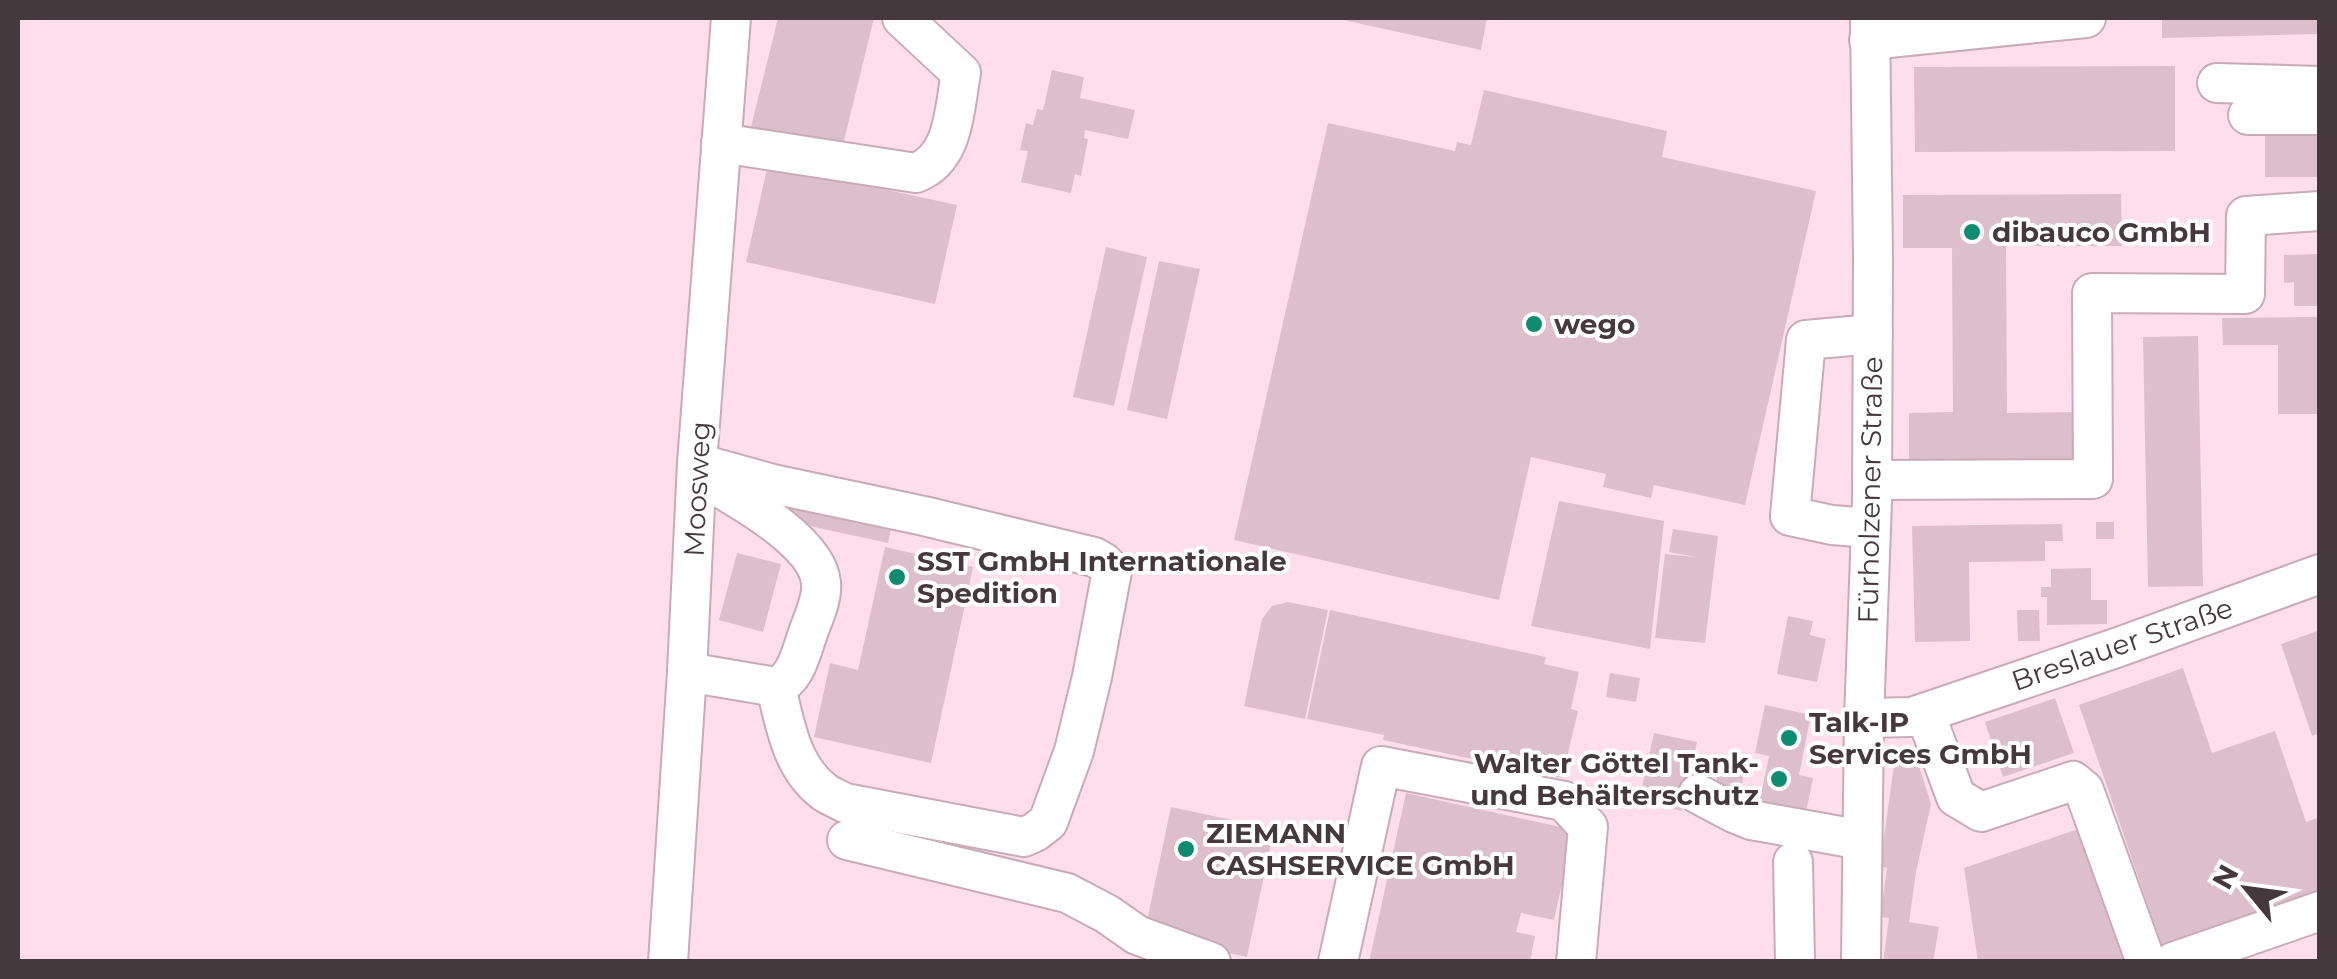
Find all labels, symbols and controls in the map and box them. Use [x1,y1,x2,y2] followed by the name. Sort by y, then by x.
[1992,215,2211,249] place label: dibauco GmbH
[1961,221,1983,243] marker: dibauco GmbH
[1554,307,1635,341] place label: wego
[1523,313,1545,335] marker: wego
[1851,356,1889,624] street label: Fürholzener Straße
[676,420,718,558] street label: Moosweg
[917,544,1287,610] place label: SST GmbH Internationale Spedition
[886,566,908,588] marker: SST GmbH Internationale Spedition
[2007,590,2237,698] street label: Breslauer Straße
[1809,705,2032,771] place label: Talk-IP Services GmbH
[1778,727,1800,749] marker: Talk-IP Services GmbH
[1470,746,1759,812] place label: Walter Göttel Tank- und Behälterschutz
[1768,768,1790,790] marker: Walter Göttel Tank- und Behälterschutz
[1206,816,1515,882] place label: ZIEMANN CASHSERVICE GmbH
[1175,838,1197,860] marker: ZIEMANN CASHSERVICE GmbH
[2197,839,2297,939] north arrow
[2205,859,2245,895] text: N

